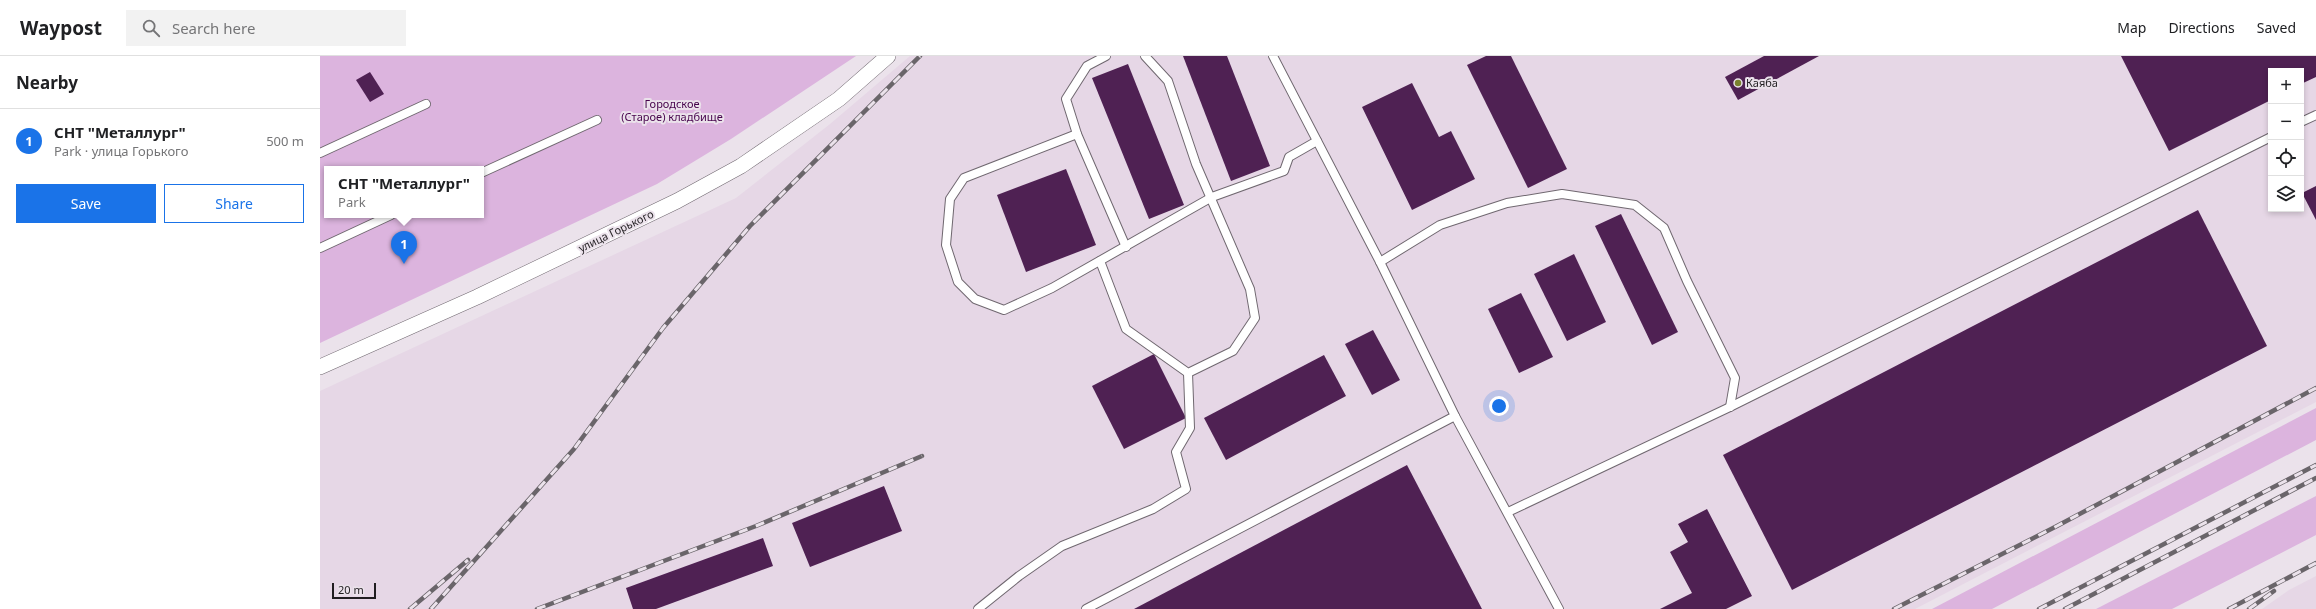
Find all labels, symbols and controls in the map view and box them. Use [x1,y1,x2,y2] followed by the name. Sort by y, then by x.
[126,10,406,46] search box
[20,15,102,41] text: Waypost
[140,17,162,39] icon: search
[172,18,255,38] text: Search here
[2117,18,2146,37] text: Map
[2168,18,2235,37] text: Directions
[2257,18,2296,37] text: Saved
[2268,68,2304,212] map controls
[2268,68,2304,104] button: +
[16,71,78,94] text: Nearby
[1746,75,1778,90] place label: Каяба
[1733,78,1743,88] marker: Каяба
[621,96,723,124] park label: Городское (Старое) кладбище
[2268,104,2304,140] button: −
[54,122,186,142] text: СНТ "Металлург"
[25,132,33,150] text: 1
[266,132,304,150] text: 500 m
[2268,140,2304,176] button: locate
[54,142,188,160] text: Park · улица Горького
[324,166,484,218] popup
[338,173,470,193] text: СНТ "Металлург"
[2268,176,2304,212] button: layers
[16,184,156,223] button: Save
[164,184,304,223] button: Share
[338,193,366,211] text: Park
[576,206,656,255] street label: улица Горького
[391,231,417,264] pin: 1
[1489,396,1509,416] your location
[332,581,376,600] scale bar
[338,582,364,597] text: 20 m

